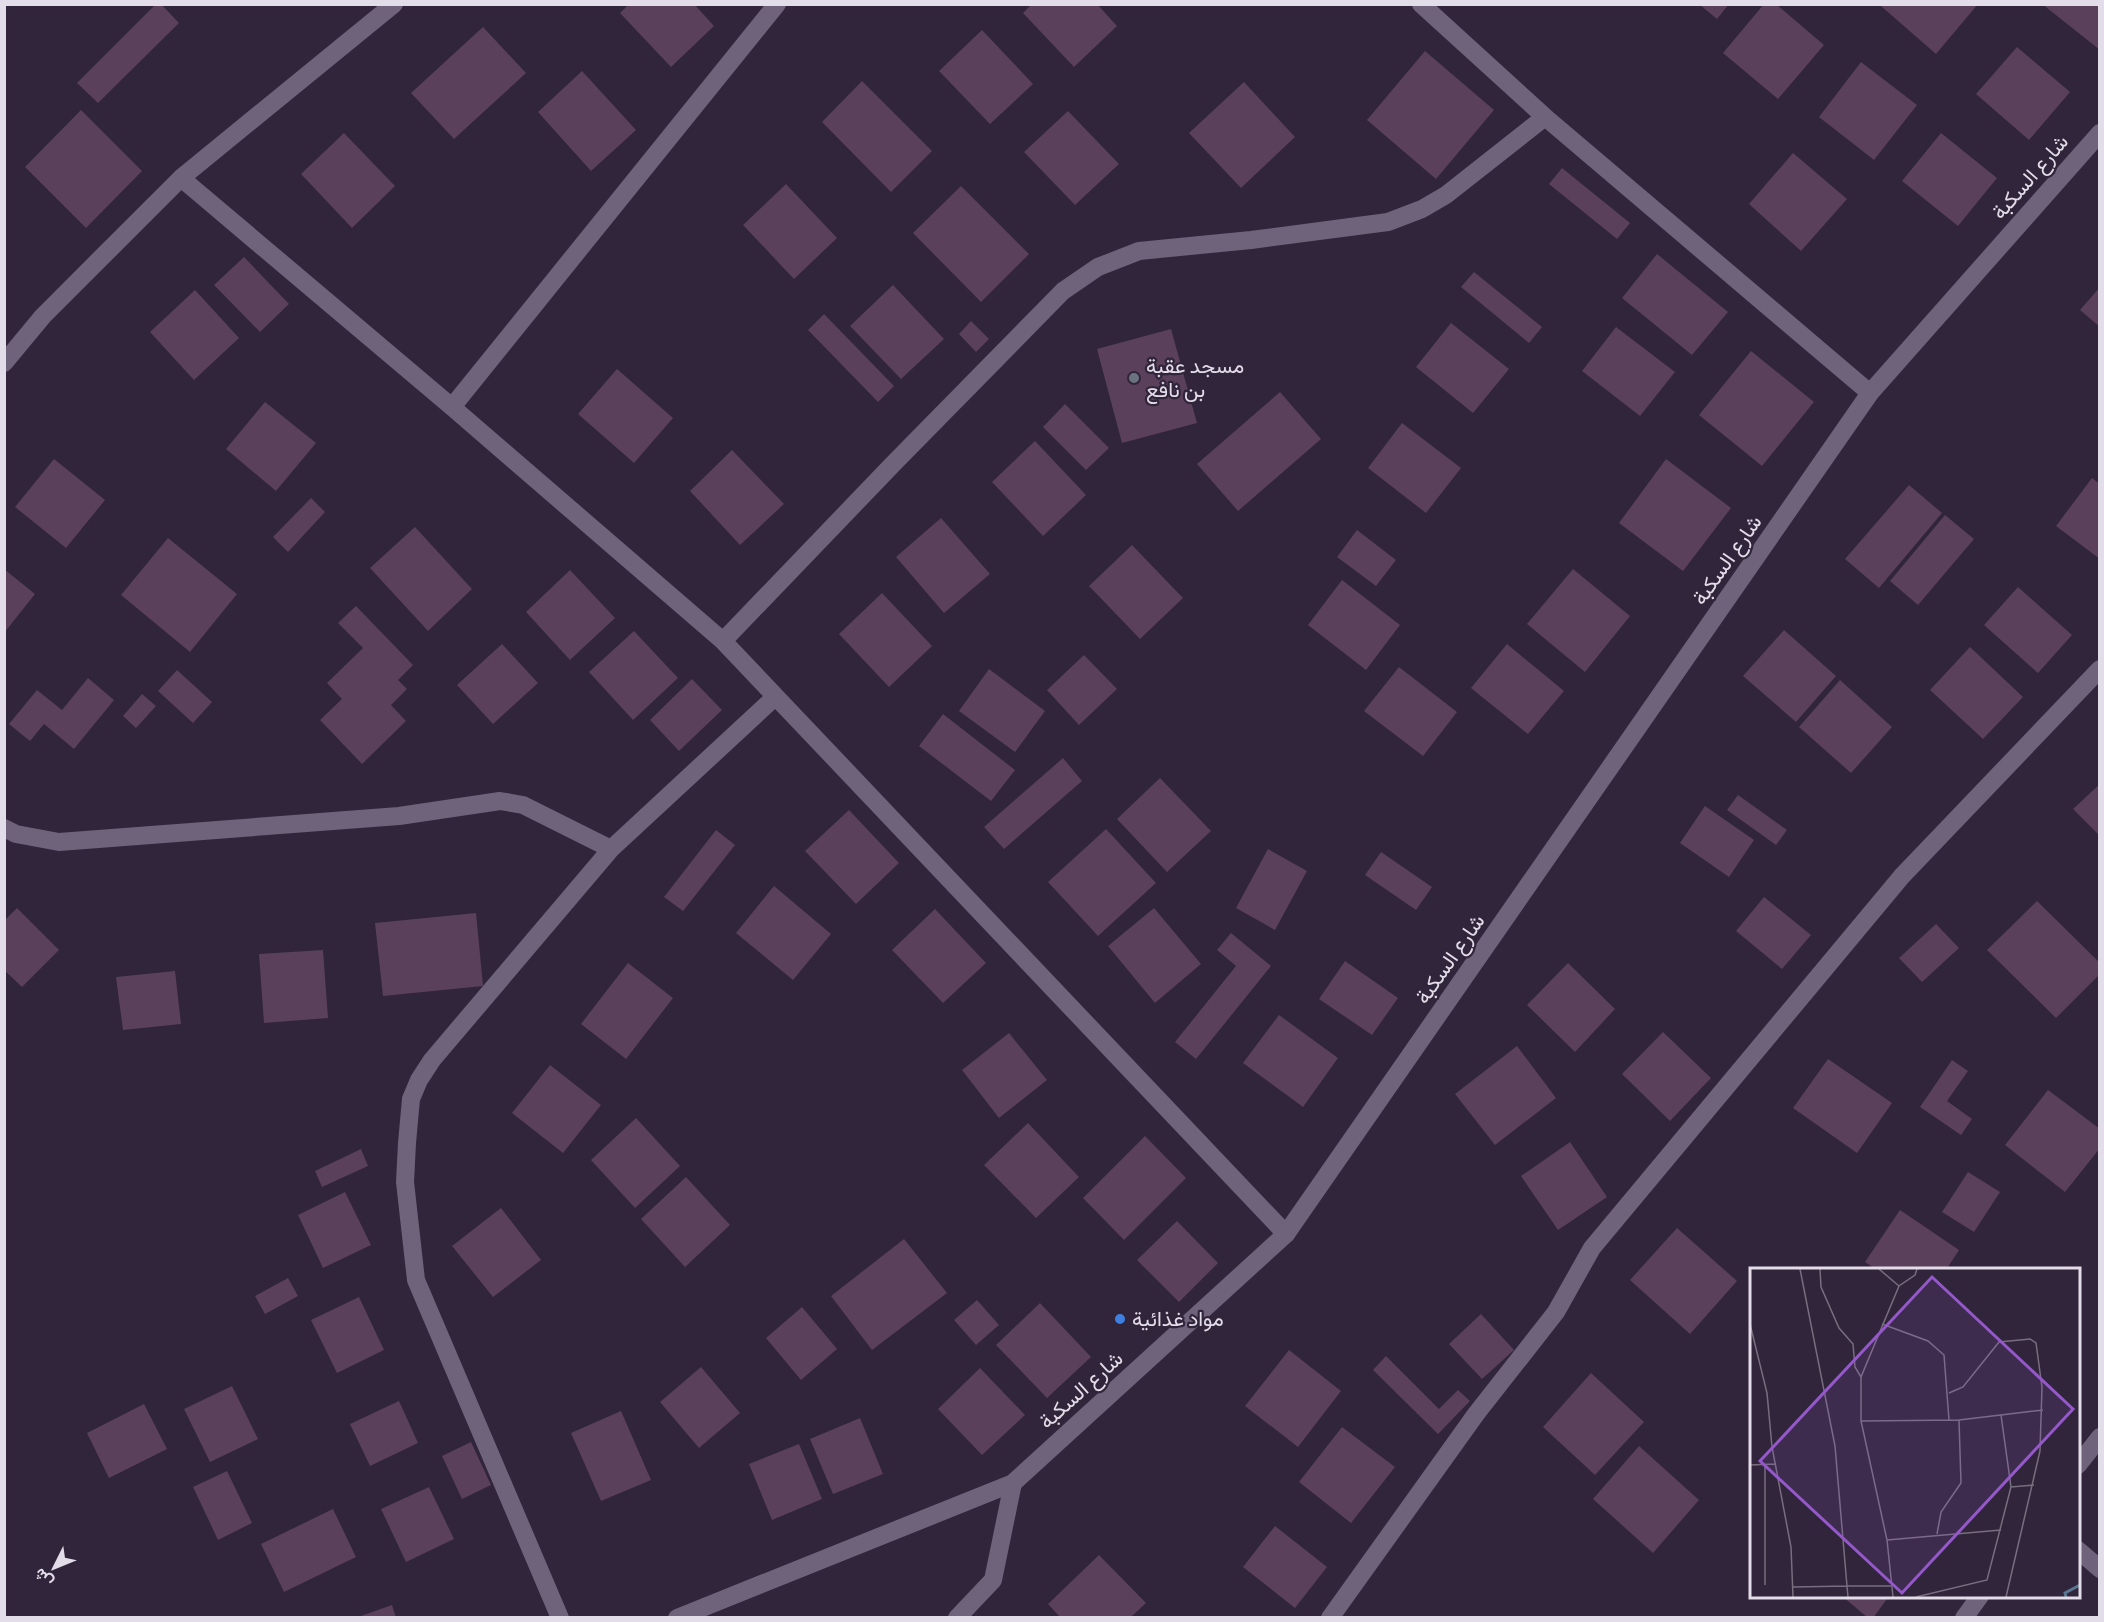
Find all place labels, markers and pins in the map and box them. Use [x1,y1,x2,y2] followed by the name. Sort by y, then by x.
[1146,351,1244,404] place label: مسجد عقبة بن نافع
[1127,371,1141,385] marker: مسجد عقبة بن نافع
[1132,1304,1224,1332] place label: مواد غذائية
[1113,1312,1127,1326] marker: مواد غذائية

